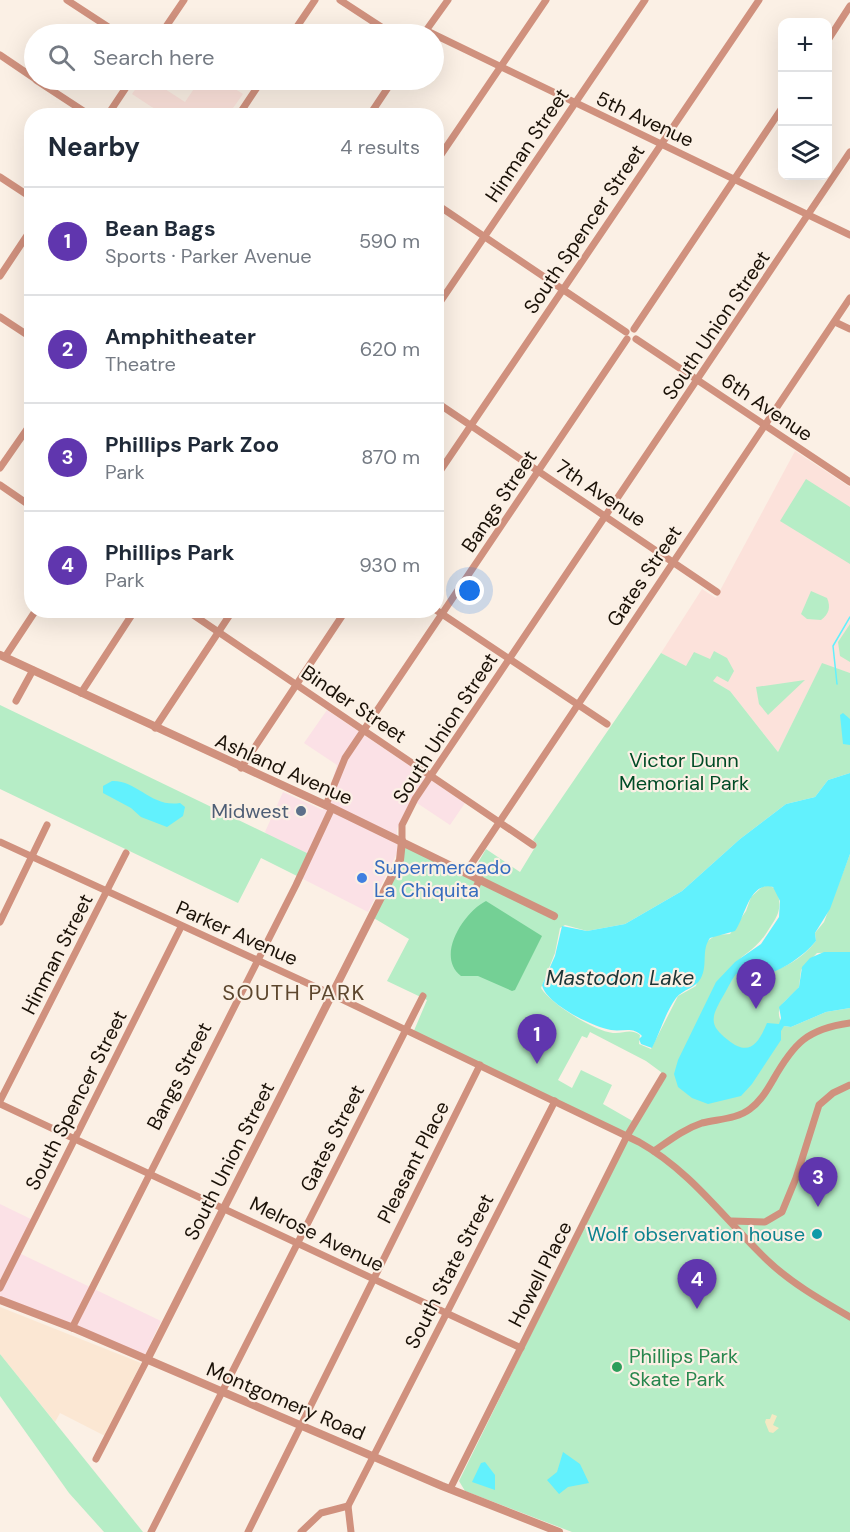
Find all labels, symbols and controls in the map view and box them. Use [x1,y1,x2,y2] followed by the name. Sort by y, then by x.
[778,18,832,180] map controls
[778,18,832,72] button: +
[24,24,444,90] search box
[45,41,78,74] icon: search
[93,43,214,72] text: Search here
[778,72,832,126] button: −
[479,83,575,207] street label: Hinman Street
[592,85,698,153] street label: 5th Avenue
[778,126,832,180] button: layers
[48,130,140,164] text: Nearby
[340,134,420,160] text: 4 results
[518,139,650,319] street label: South Spencer Street
[105,214,216,243] text: Bean Bags
[64,228,71,254] text: 1
[359,228,420,254] text: 590 m
[105,243,312,269] text: Sports · Parker Avenue
[656,245,776,405] street label: South Union Street
[105,322,256,351] text: Amphitheater
[62,336,73,362] text: 2
[360,336,420,362] text: 620 m
[105,351,176,377] text: Theatre
[716,367,818,447] street label: 6th Avenue
[105,430,279,459] text: Phillips Park Zoo
[61,444,74,470] text: 3
[361,444,420,470] text: 870 m
[455,445,543,557] street label: Bangs Street
[551,453,651,533] street label: 7th Avenue
[105,459,145,485] text: Park
[601,520,687,632] street label: Gates Street
[105,538,235,567] text: Phillips Park
[61,552,74,578] text: 4
[359,552,420,578] text: 930 m
[105,567,145,593] text: Park
[455,576,484,605] your location
[387,648,503,808] street label: South Union Street
[296,659,412,749] street label: Binder Street
[211,727,357,811] street label: Ashland Avenue
[619,747,749,796] park label: Victor Dunn Memorial Park
[211,798,289,824] place label: Midwest
[294,804,308,818] marker: Midwest
[374,854,511,903] place label: Supermercado La Chiquita
[355,871,369,885] marker: Supermercado La Chiquita
[15,889,99,1019] street label: Hinman Street
[172,895,302,971] street label: Parker Avenue
[736,960,776,1009] pin: 2
[546,964,694,992] water label: Mastodon Lake
[222,978,366,1007] district label: SOUTH PARK
[19,1005,133,1194] street label: South Spencer Street
[518,1014,556,1064] pin: 1
[141,1018,217,1134] street label: Bangs Street
[178,1077,280,1245] street label: South Union Street
[294,1080,370,1196] street label: Gates Street
[371,1097,455,1227] street label: Pleasant Place
[798,1158,838,1207] pin: 3
[399,1189,499,1353] street label: South State Street
[246,1190,388,1278] street label: Melrose Avenue
[502,1217,578,1331] street label: Howell Place
[587,1221,805,1247] place label: Wolf observation house
[810,1227,824,1241] marker: Wolf observation house
[678,1260,716,1309] pin: 4
[629,1343,738,1392] place label: Phillips Park Skate Park
[203,1356,369,1446] street label: Montgomery Road
[610,1360,624,1374] marker: Phillips Park Skate Park

